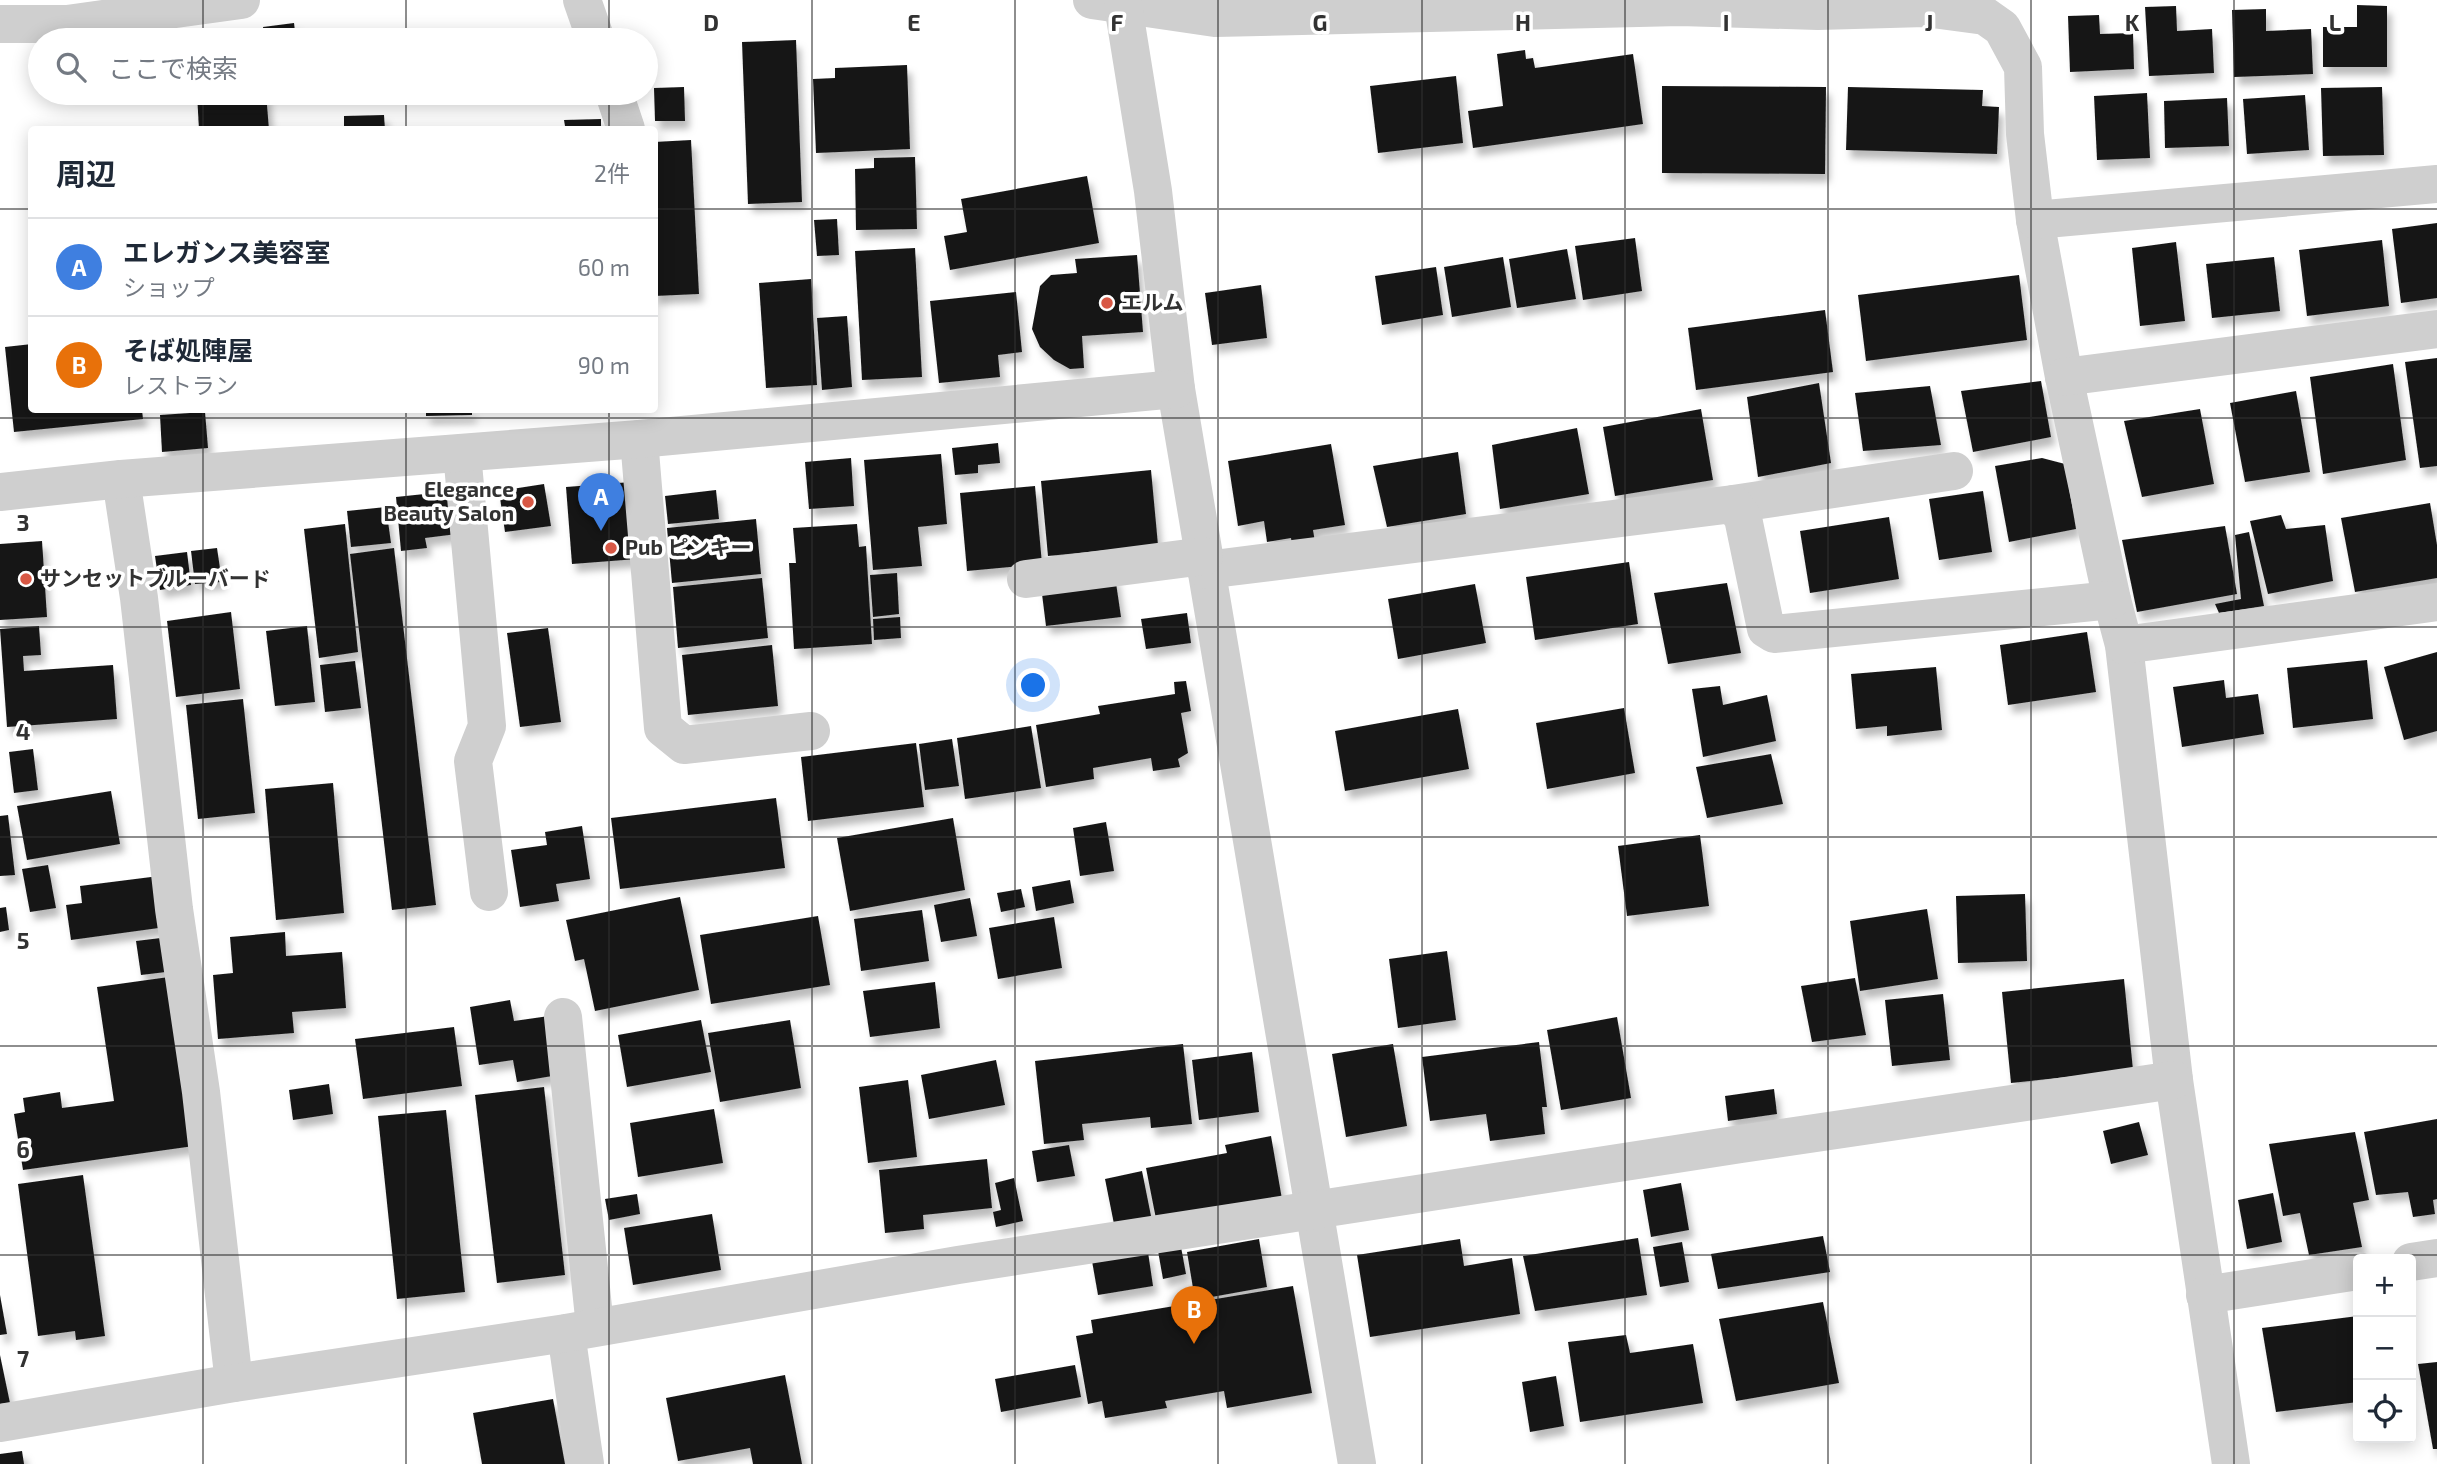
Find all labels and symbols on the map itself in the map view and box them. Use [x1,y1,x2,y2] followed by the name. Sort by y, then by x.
[703,8,719,36] text: D
[907,8,921,36] text: E
[1111,8,1124,36] text: F
[1313,8,1327,36] text: G
[1515,8,1531,36] text: H
[1723,8,1729,36] text: I
[1925,8,1933,36] text: J
[2125,8,2140,36] text: K
[2329,8,2341,36] text: L
[1121,289,1184,314] place label: エルム
[1099,295,1115,311] marker: エルム
[578,473,624,531] pin: A
[384,476,514,526] place label: Elegance Beauty Salon
[520,494,536,510] marker: Elegance Beauty Salon
[16,508,30,536] text: 3
[625,534,751,559] place label: Pub ピンキー
[603,540,619,556] marker: Pub ピンキー
[40,565,271,590] place label: サンセットブルーバード
[18,571,34,587] marker: サンセットブルーバード
[1016,668,1050,702] your location
[16,717,30,745] text: 4
[17,926,29,954] text: 5
[16,1135,30,1163] text: 6
[1171,1286,1217,1344] pin: B
[17,1344,29,1372] text: 7

